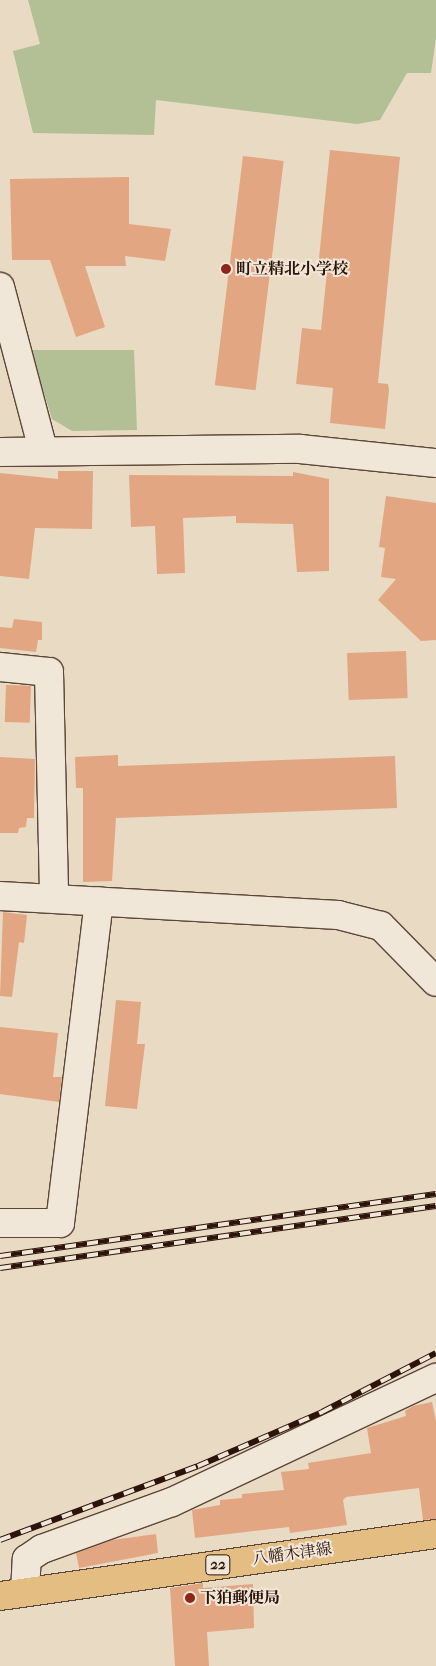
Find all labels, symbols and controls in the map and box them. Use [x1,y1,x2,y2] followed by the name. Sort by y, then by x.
[236,259,348,279] place label: 町立精北小学校
[220,263,232,275] marker: 町立精北小学校
[251,1539,333,1569] street label: 八幡木津線
[204,1552,232,1578] road number: 22
[200,1588,280,1608] place label: 下狛郵便局
[184,1592,196,1604] marker: 下狛郵便局

